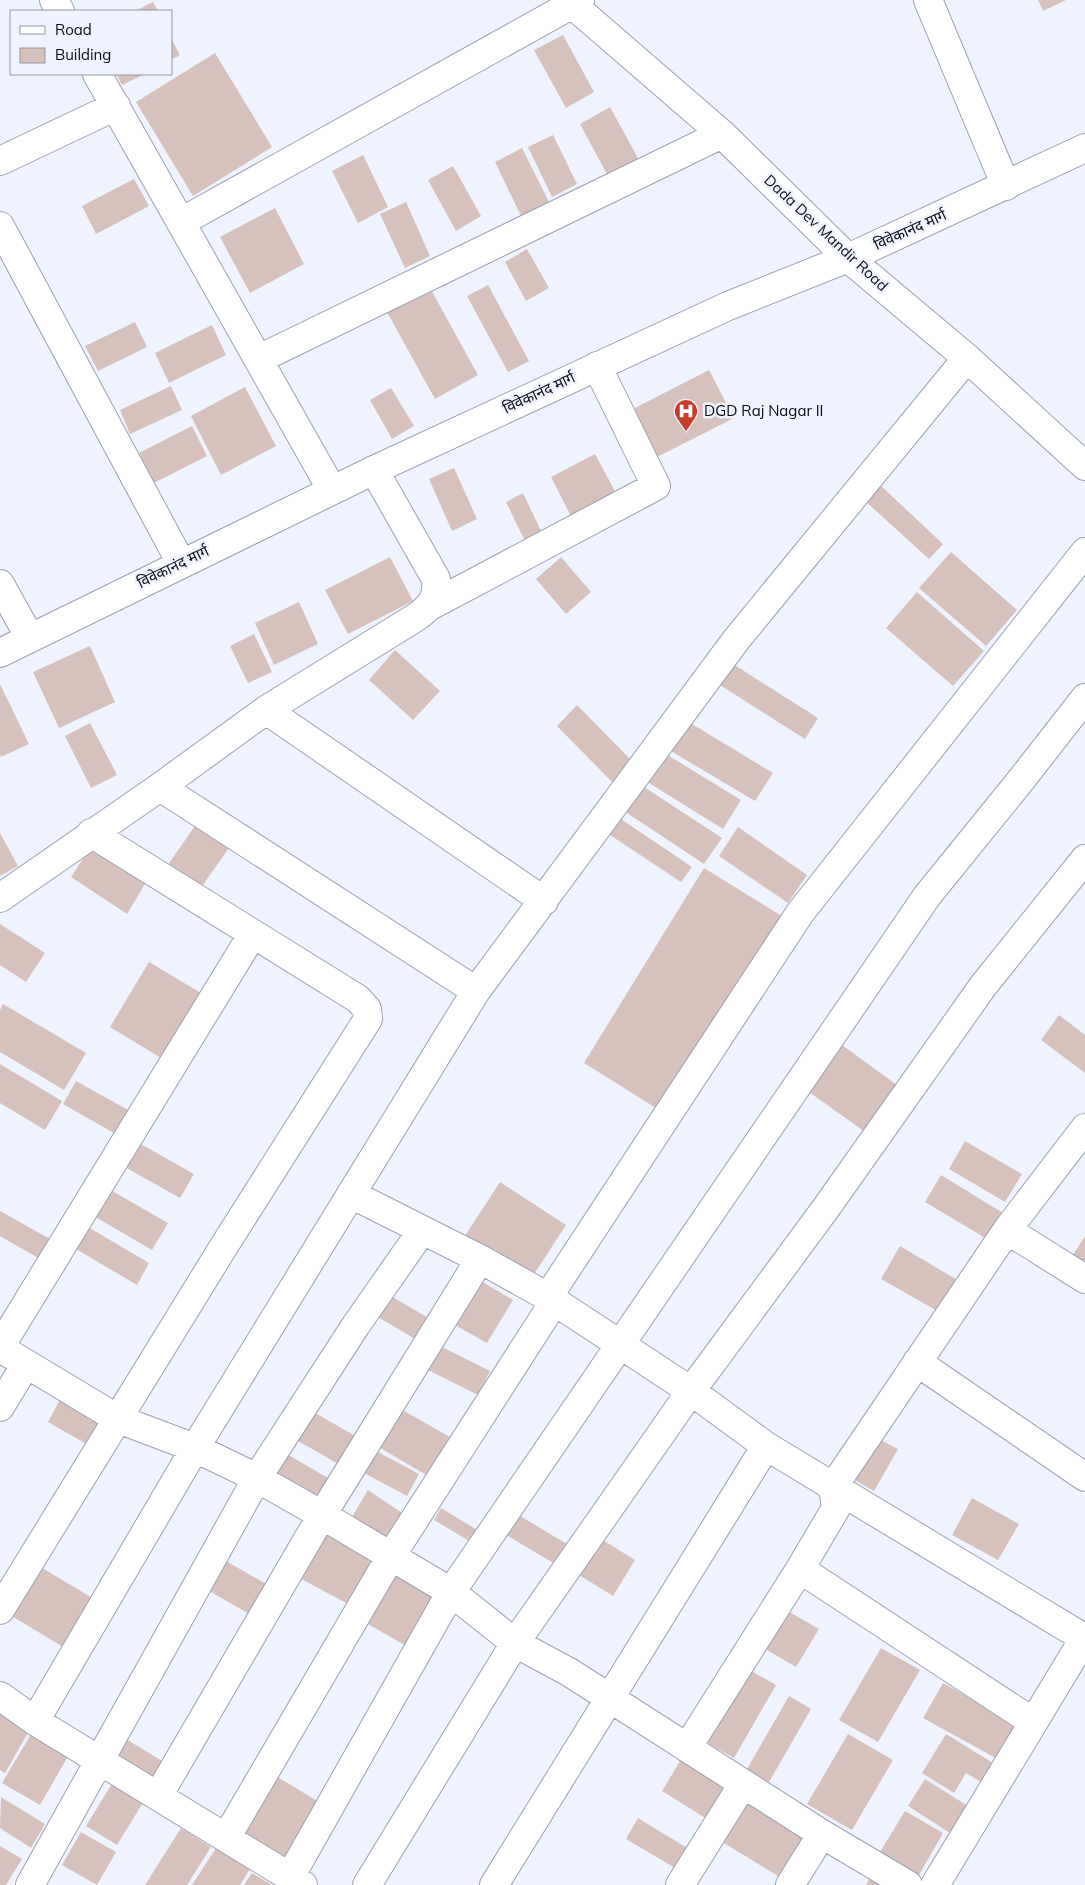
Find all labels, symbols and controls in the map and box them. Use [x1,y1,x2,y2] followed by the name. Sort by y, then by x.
[10,10,172,75] legend
[55,20,92,39] text: Road
[55,45,111,64] text: Building
[760,170,892,295] street label: Dada Dev Mandir Road
[871,205,950,254] street label: विवेकानंद मार्ग
[500,367,579,418] street label: विवेकानंद मार्ग
[673,398,699,432] hospital icon: DGD Raj Nagar II
[704,401,824,420] place label: DGD Raj Nagar II
[134,541,213,592] street label: विवेकानंद मार्ग

